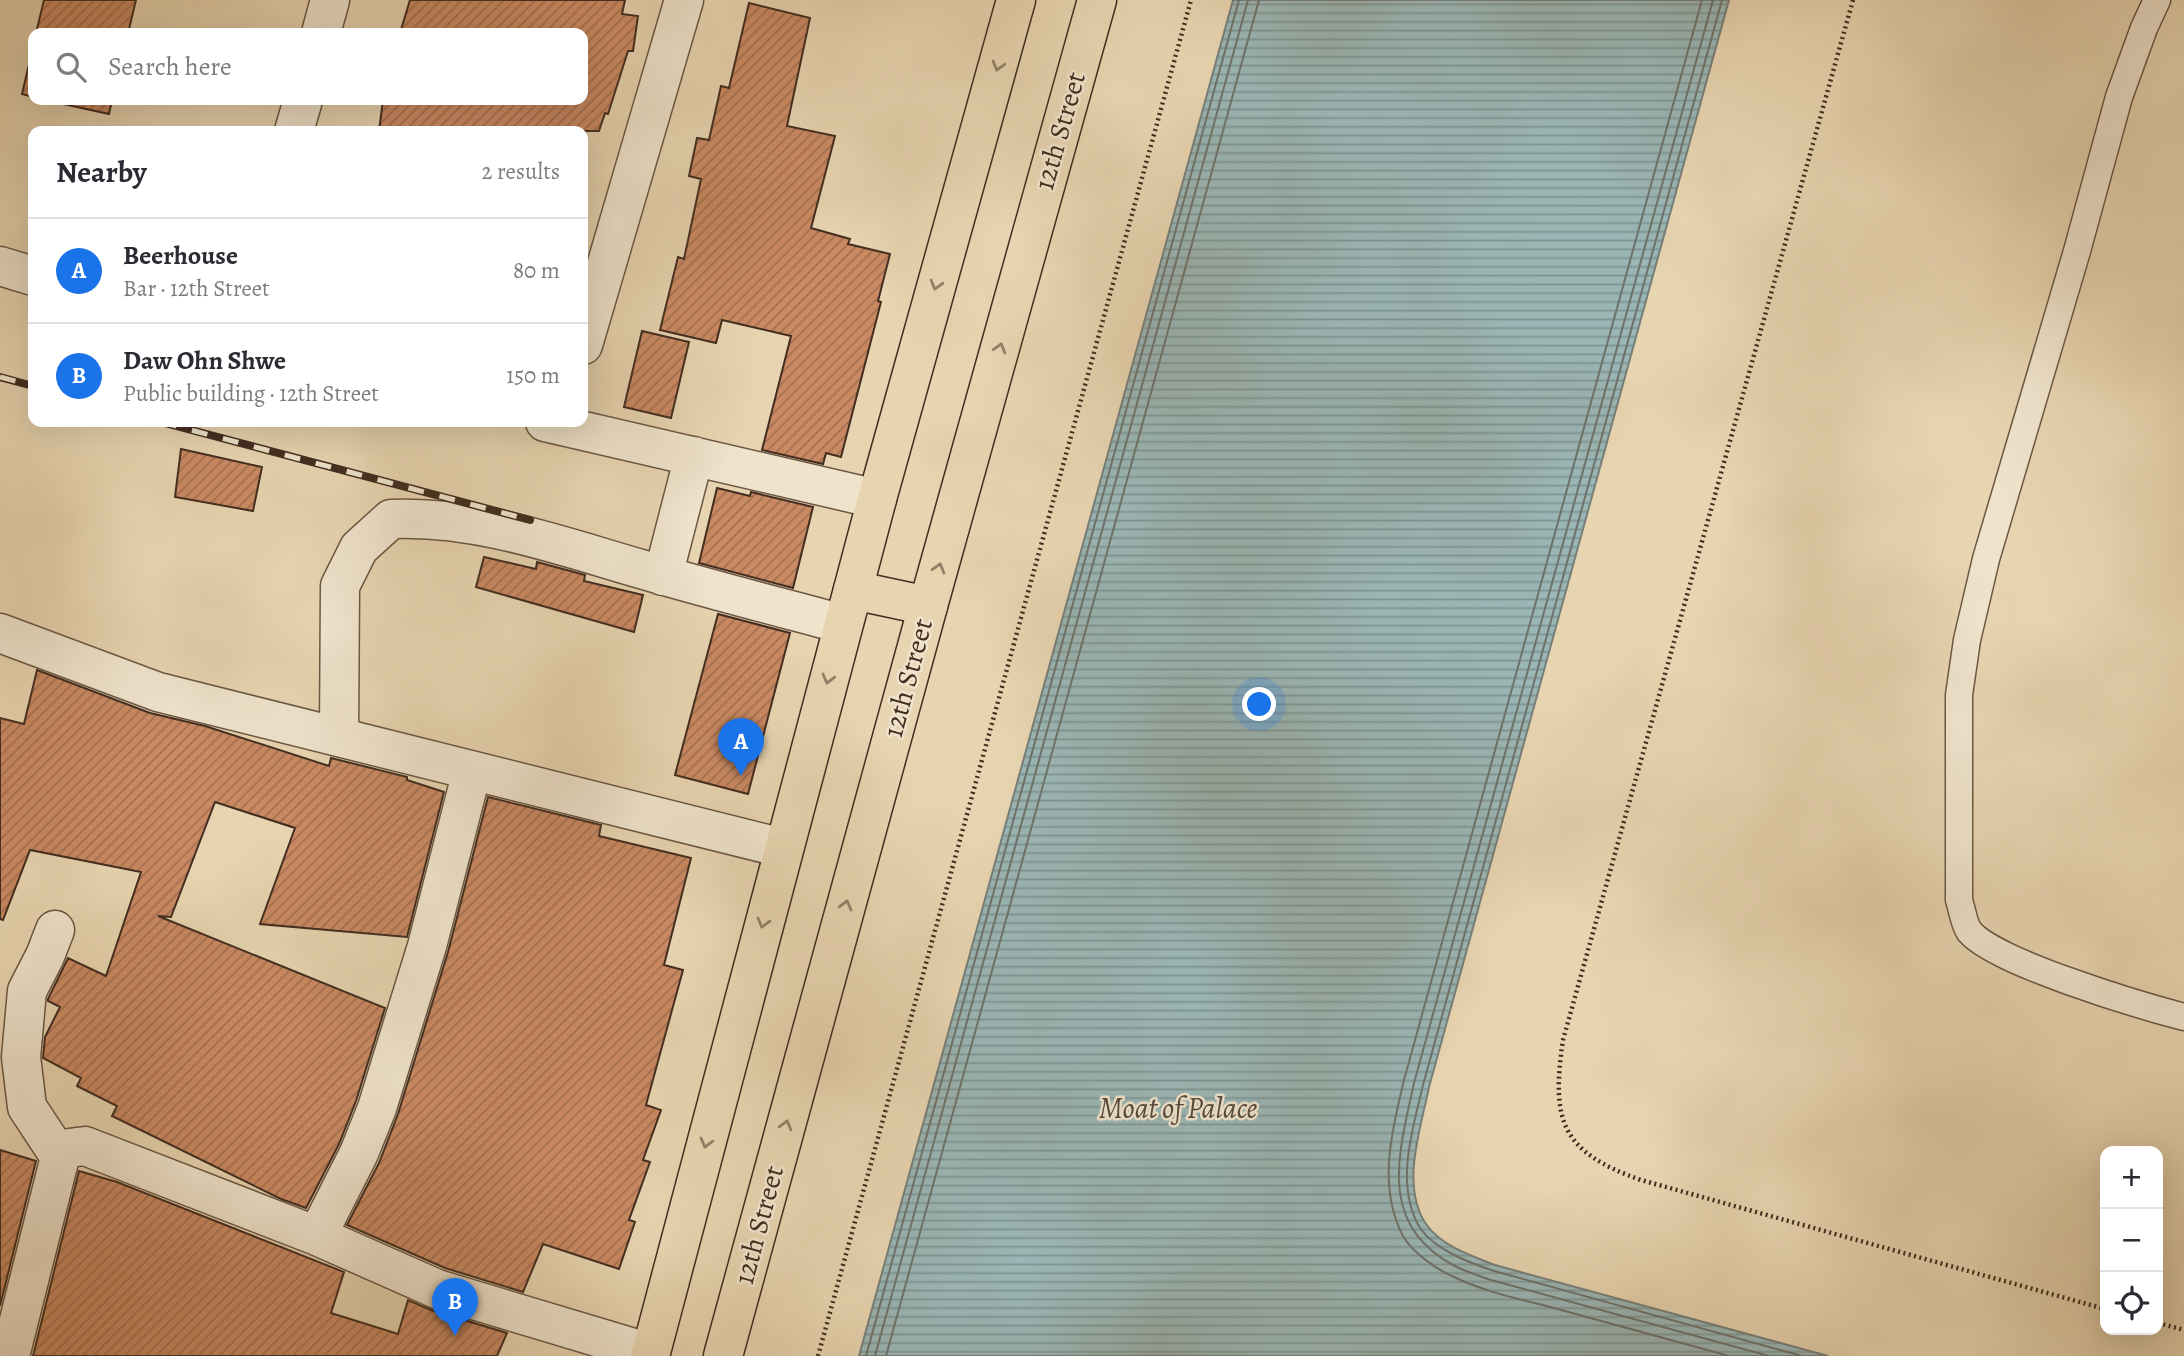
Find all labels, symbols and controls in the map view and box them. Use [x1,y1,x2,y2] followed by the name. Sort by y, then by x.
[28,28,588,105] search box
[52,48,90,86] icon: search
[108,49,232,84] text: Search here
[991,60,1006,72] one-way arrow
[1025,67,1095,195] street label: 12th Street
[56,152,147,192] text: Nearby
[482,156,560,187] text: 2 results
[123,238,238,273] text: Beerhouse
[72,255,86,286] text: A
[513,255,560,286] text: 80 m
[123,273,270,304] text: Bar · 12th Street
[930,279,945,291] one-way arrow
[123,343,286,378] text: Daw Ohn Shwe
[991,343,1006,355] one-way arrow
[72,360,86,391] text: B
[506,360,560,391] text: 150 m
[123,378,379,409] text: Public building · 12th Street
[930,562,945,574] one-way arrow
[874,614,942,742] street label: 12th Street
[822,673,836,685] one-way arrow
[1242,687,1276,721] your location
[718,718,764,776] pin: A
[838,899,853,911] one-way arrow
[757,917,771,929] one-way arrow
[1099,1088,1258,1128] water label: Moat of Palace
[778,1119,793,1131] one-way arrow
[700,1137,714,1149] one-way arrow
[2100,1146,2163,1335] map controls
[2100,1146,2163,1209] button: +
[725,1161,793,1289] street label: 12th Street
[2100,1209,2163,1272] button: −
[2100,1272,2163,1335] button: locate
[432,1278,478,1336] pin: B

